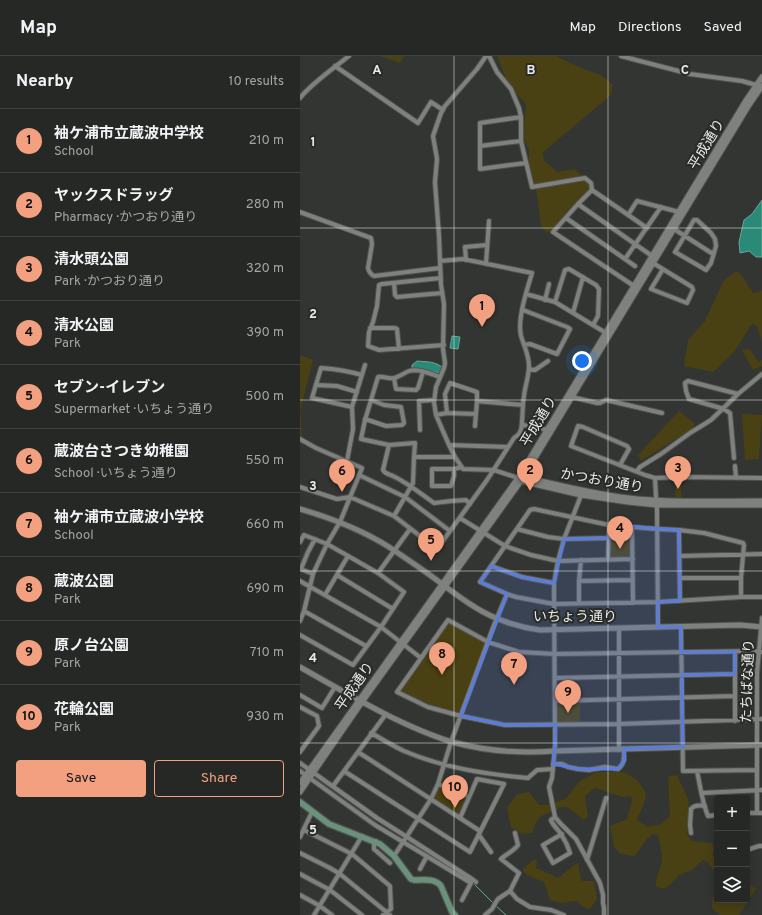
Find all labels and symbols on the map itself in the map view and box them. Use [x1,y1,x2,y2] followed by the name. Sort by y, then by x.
[372,63,382,79] text: A
[527,63,536,79] text: B
[681,63,689,79] text: C
[686,116,729,173] street label: 平成通り
[310,135,316,151] text: 1
[469,294,495,327] pin: 1
[309,307,317,323] text: 2
[572,351,592,371] your location
[518,393,561,450] street label: 平成通り
[665,456,691,489] pin: 3
[517,458,543,491] pin: 2
[329,459,355,492] pin: 6
[559,466,645,497] street label: かつおり通り
[309,479,317,495] text: 3
[607,516,633,549] pin: 4
[418,528,444,561] pin: 5
[533,609,617,626] street label: いちょう通り
[739,639,758,723] street label: たちばな通り
[429,642,455,675] pin: 8
[309,651,317,667] text: 4
[501,652,527,685] pin: 7
[332,659,378,715] street label: 平成通り
[555,680,581,713] pin: 9
[442,775,468,808] pin: 10
[309,823,317,839] text: 5

